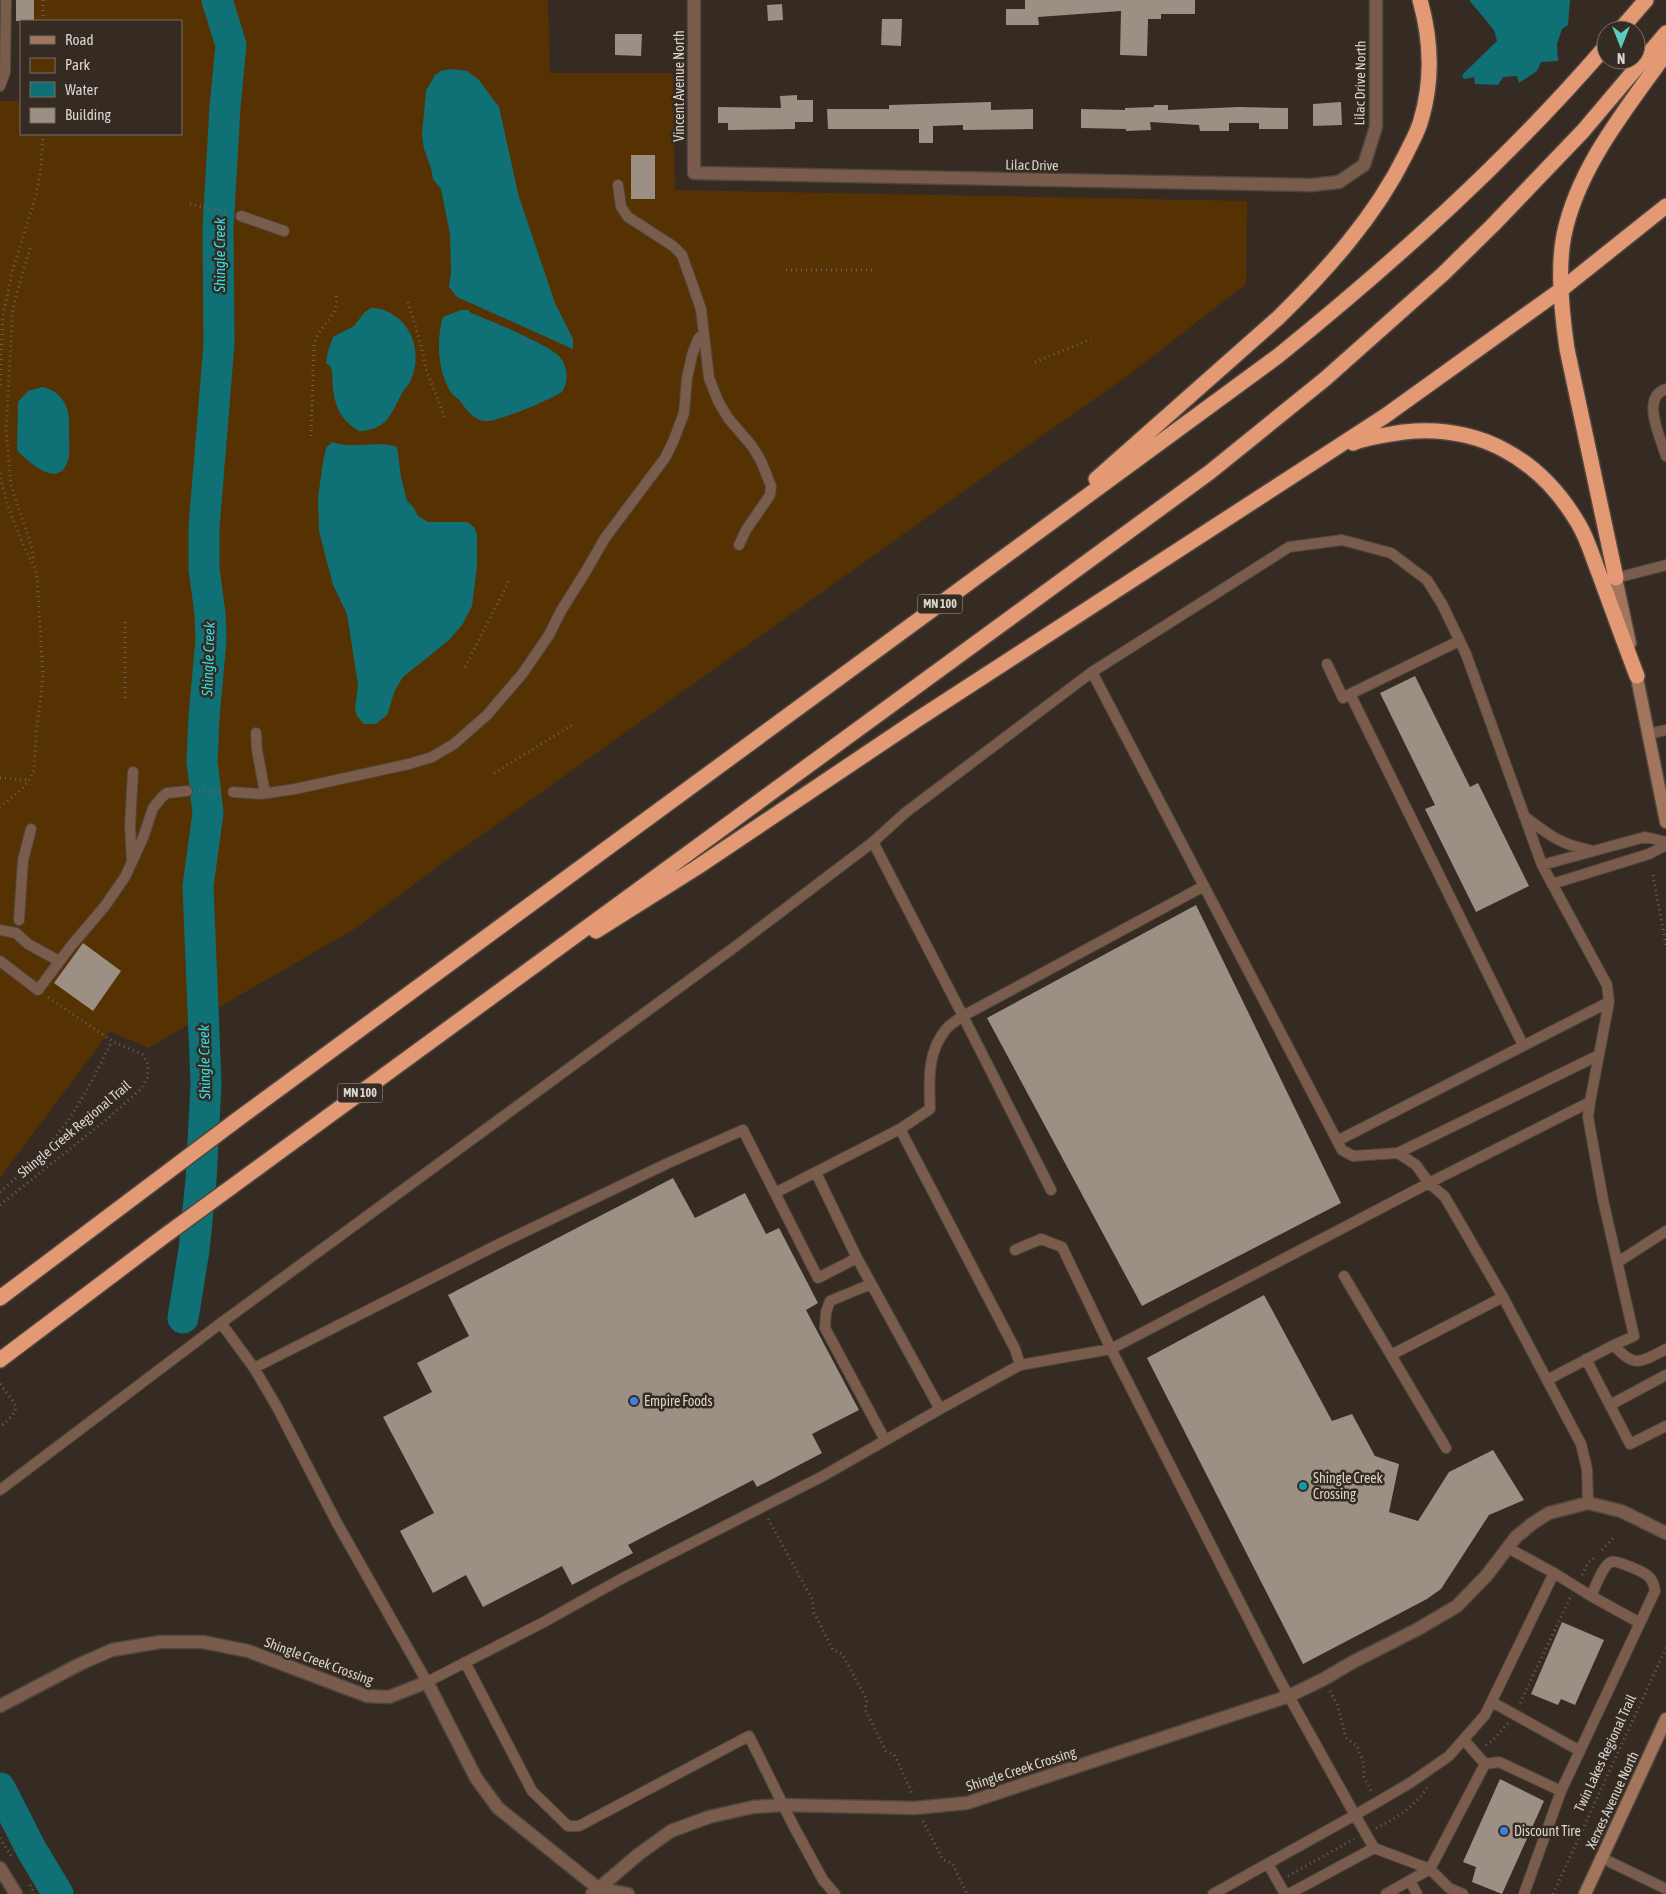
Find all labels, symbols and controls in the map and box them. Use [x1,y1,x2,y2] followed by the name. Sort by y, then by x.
[20,20,182,135] legend
[1596,20,1646,70] north arrow
[671,30,687,142] street label: Vincent Avenue North
[65,31,94,48] text: Road
[1351,41,1369,125] street label: Lilac Drive North
[1617,50,1625,66] text: N
[65,56,90,73] text: Park
[65,81,98,98] text: Water
[65,106,111,123] text: Building
[1005,157,1059,173] street label: Lilac Drive
[211,217,228,293] water label: Shingle Creek
[918,594,962,614] road number: MN 100
[198,621,218,698] water label: Shingle Creek
[195,1024,213,1100] water label: Shingle Creek
[14,1077,134,1181] street label: Shingle Creek Regional Trail
[338,1084,382,1102] road number: MN 100
[644,1393,712,1409] place label: Empire Foods
[628,1395,640,1407] marker: Empire Foods
[1313,1470,1383,1502] place label: Shingle Creek Crossing
[1297,1480,1309,1492] marker: Shingle Creek Crossing
[262,1634,376,1688] street label: Shingle Creek Crossing
[1571,1692,1639,1814] street label: Twin Lakes Regional Trail
[964,1744,1078,1794] street label: Shingle Creek Crossing
[1582,1749,1642,1851] street label: Xerxes Avenue North
[1514,1823,1581,1839] place label: Discount Tire
[1498,1825,1510,1837] marker: Discount Tire

